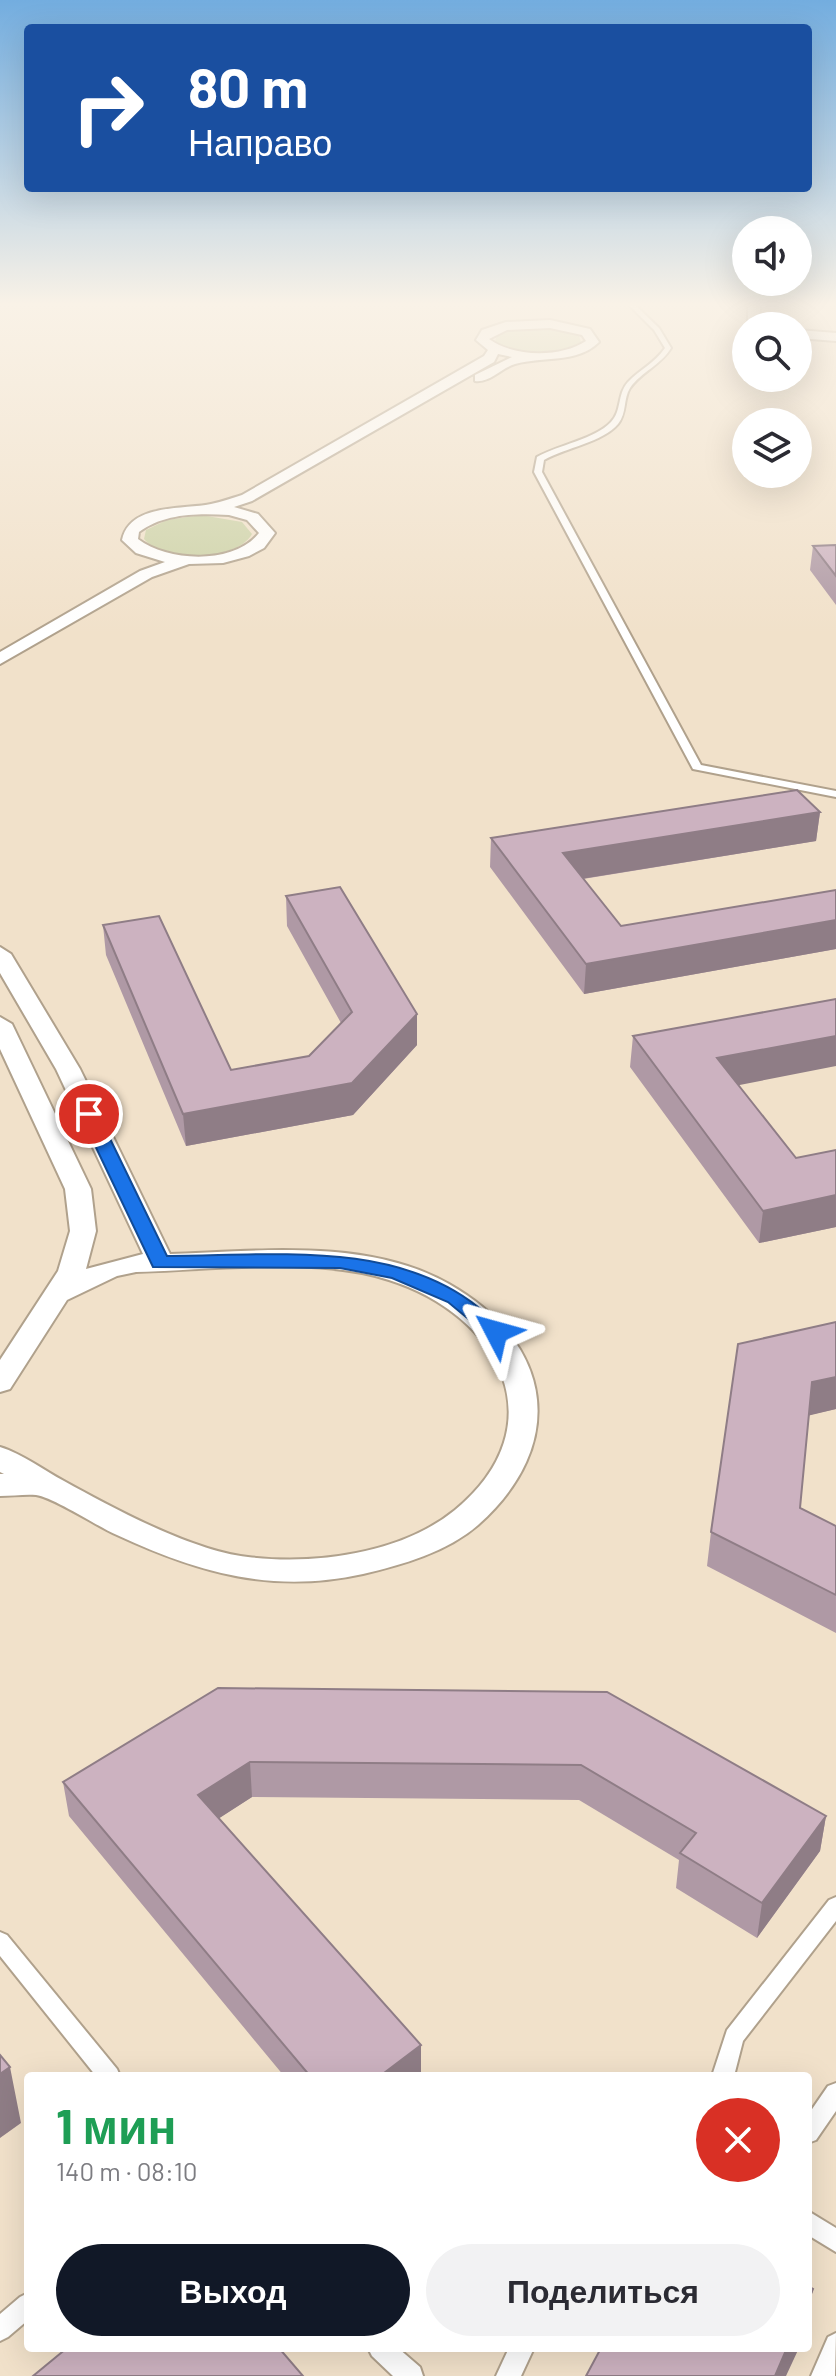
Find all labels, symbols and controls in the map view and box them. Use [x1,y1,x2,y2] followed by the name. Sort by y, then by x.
[188,52,308,119] text: 80 m
[56,56,160,160] icon: right
[188,120,332,163] text: Направо
[732,216,812,488] map controls
[732,216,812,296] button: sound
[732,312,812,392] button: search
[732,408,812,488] button: layers
[55,1080,123,1148] pin
[67,1092,111,1136] icon: arrive
[454,1290,538,1374] position arrow
[56,2096,177,2154] text: 1 мин
[696,2098,780,2182] button: close
[56,2155,198,2186] text: 140 m · 08:10
[56,2244,410,2336] button: Выход
[426,2244,780,2336] button: Поделиться

